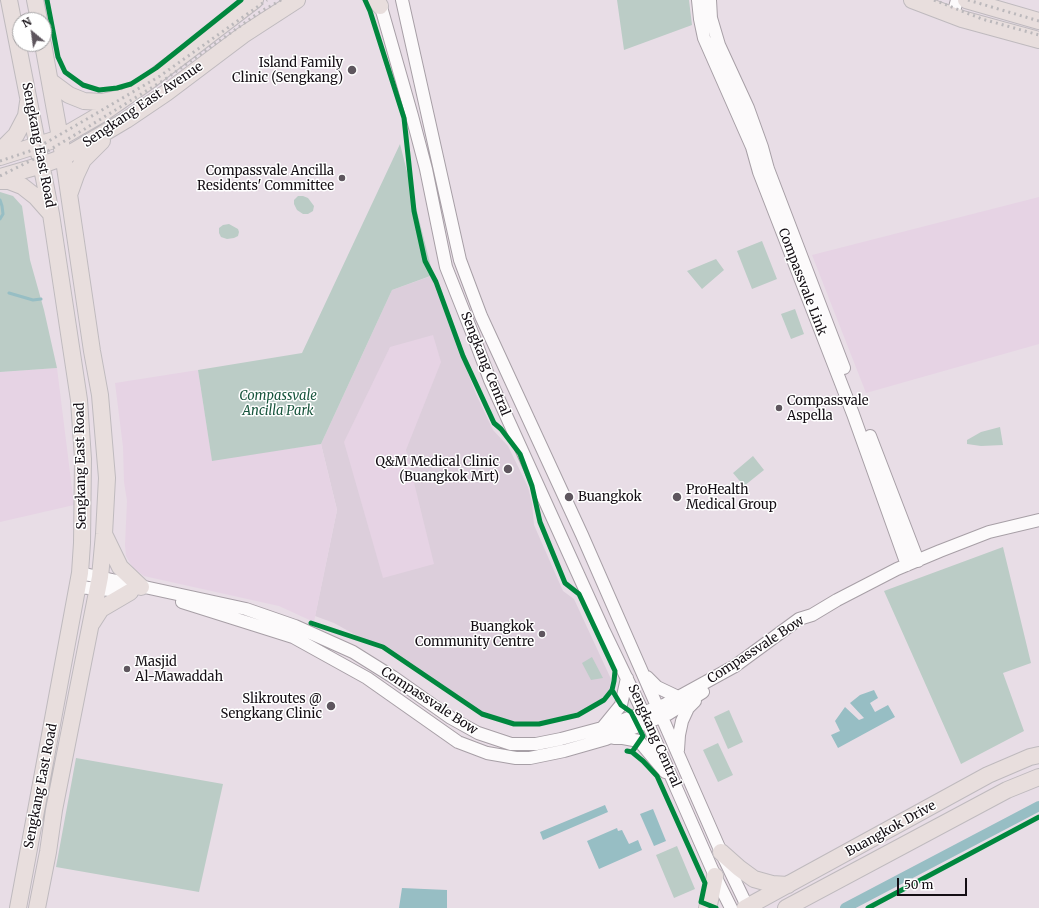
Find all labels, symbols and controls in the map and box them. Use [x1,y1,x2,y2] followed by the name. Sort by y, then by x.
[12,12,52,52] north arrow
[19,14,34,31] text: N
[232,55,343,86] place label: Island Family Clinic (Sengkang)
[80,59,206,151] street label: Sengkang East Avenue
[346,64,358,76] marker: Island Family Clinic (Sengkang)
[18,81,58,209] street label: Sengkang East Road
[197,163,334,194] place label: Compassvale Ancilla Residents' Committee
[337,173,347,183] marker: Compassvale Ancilla Residents' Committee
[774,226,830,338] street label: Compassvale Link
[457,310,513,418] street label: Sengkang Central
[239,388,317,419] park label: Compassvale Ancilla Park
[787,393,869,424] place label: Compassvale Aspella
[72,402,90,530] street label: Sengkang East Road
[774,403,784,413] marker: Compassvale Aspella
[376,454,499,485] place label: Q&M Medical Clinic (Buangkok Mrt)
[502,463,514,475] marker: Q&M Medical Clinic (Buangkok Mrt)
[686,482,777,513] place label: ProHealth Medical Group
[578,489,642,505] place label: Buangkok
[563,491,575,503] marker: Buangkok
[671,491,683,503] marker: ProHealth Medical Group
[705,613,807,687] street label: Compassvale Bow
[415,619,534,650] place label: Buangkok Community Centre
[537,629,547,639] marker: Buangkok Community Centre
[135,654,223,685] place label: Masjid Al-Mawaddah
[122,664,132,674] marker: Masjid Al-Mawaddah
[378,664,480,738] street label: Compassvale Bow
[624,682,684,790] street label: Sengkang Central
[220,691,322,722] place label: Slikroutes @ Sengkang Clinic
[325,700,337,712] marker: Slikroutes @ Sengkang Clinic
[21,722,61,850] street label: Sengkang East Road
[843,798,939,860] street label: Buangkok Drive
[899,870,969,896] scale bar
[904,877,933,892] text: 50 m

